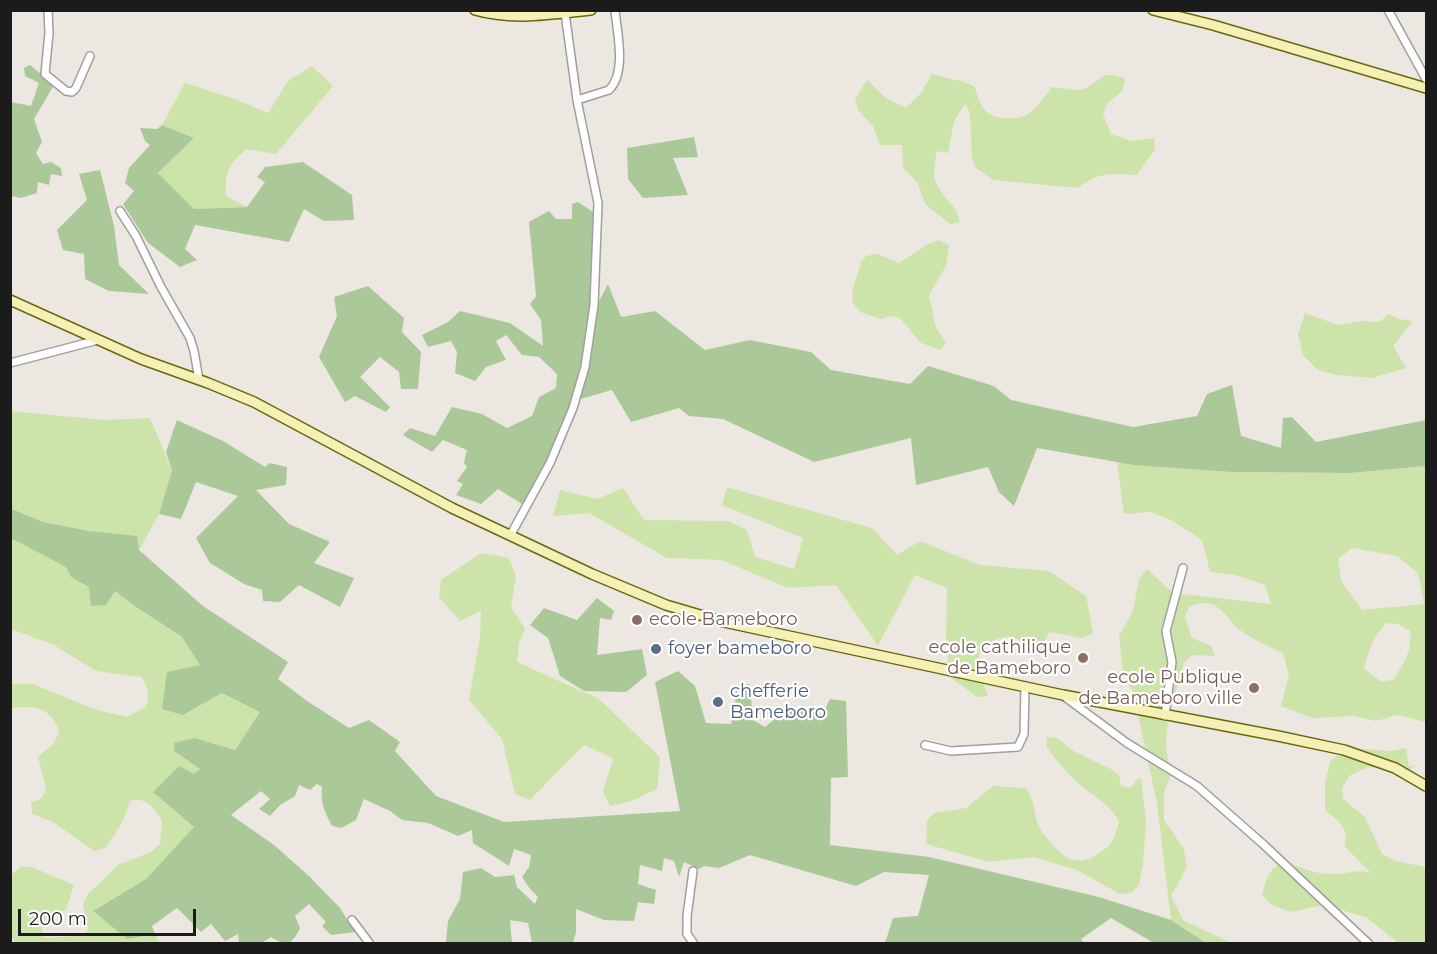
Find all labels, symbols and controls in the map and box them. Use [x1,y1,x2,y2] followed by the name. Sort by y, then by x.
[649,609,797,631] place label: ecole Bameboro
[630,613,644,627] marker: ecole Bameboro
[929,637,1071,680] place label: ecole cathilique de Bameboro
[668,638,812,660] place label: foyer bameboro
[649,642,663,656] marker: foyer bameboro
[1076,651,1090,665] marker: ecole cathilique de Bameboro
[1078,667,1242,710] place label: ecole Publique de Bameboro ville
[730,681,826,724] place label: chefferie Bameboro
[1247,681,1261,695] marker: ecole Publique de Bameboro ville
[711,695,725,709] marker: chefferie Bameboro
[21,897,200,935] scale bar
[29,908,87,930] text: 200 m

